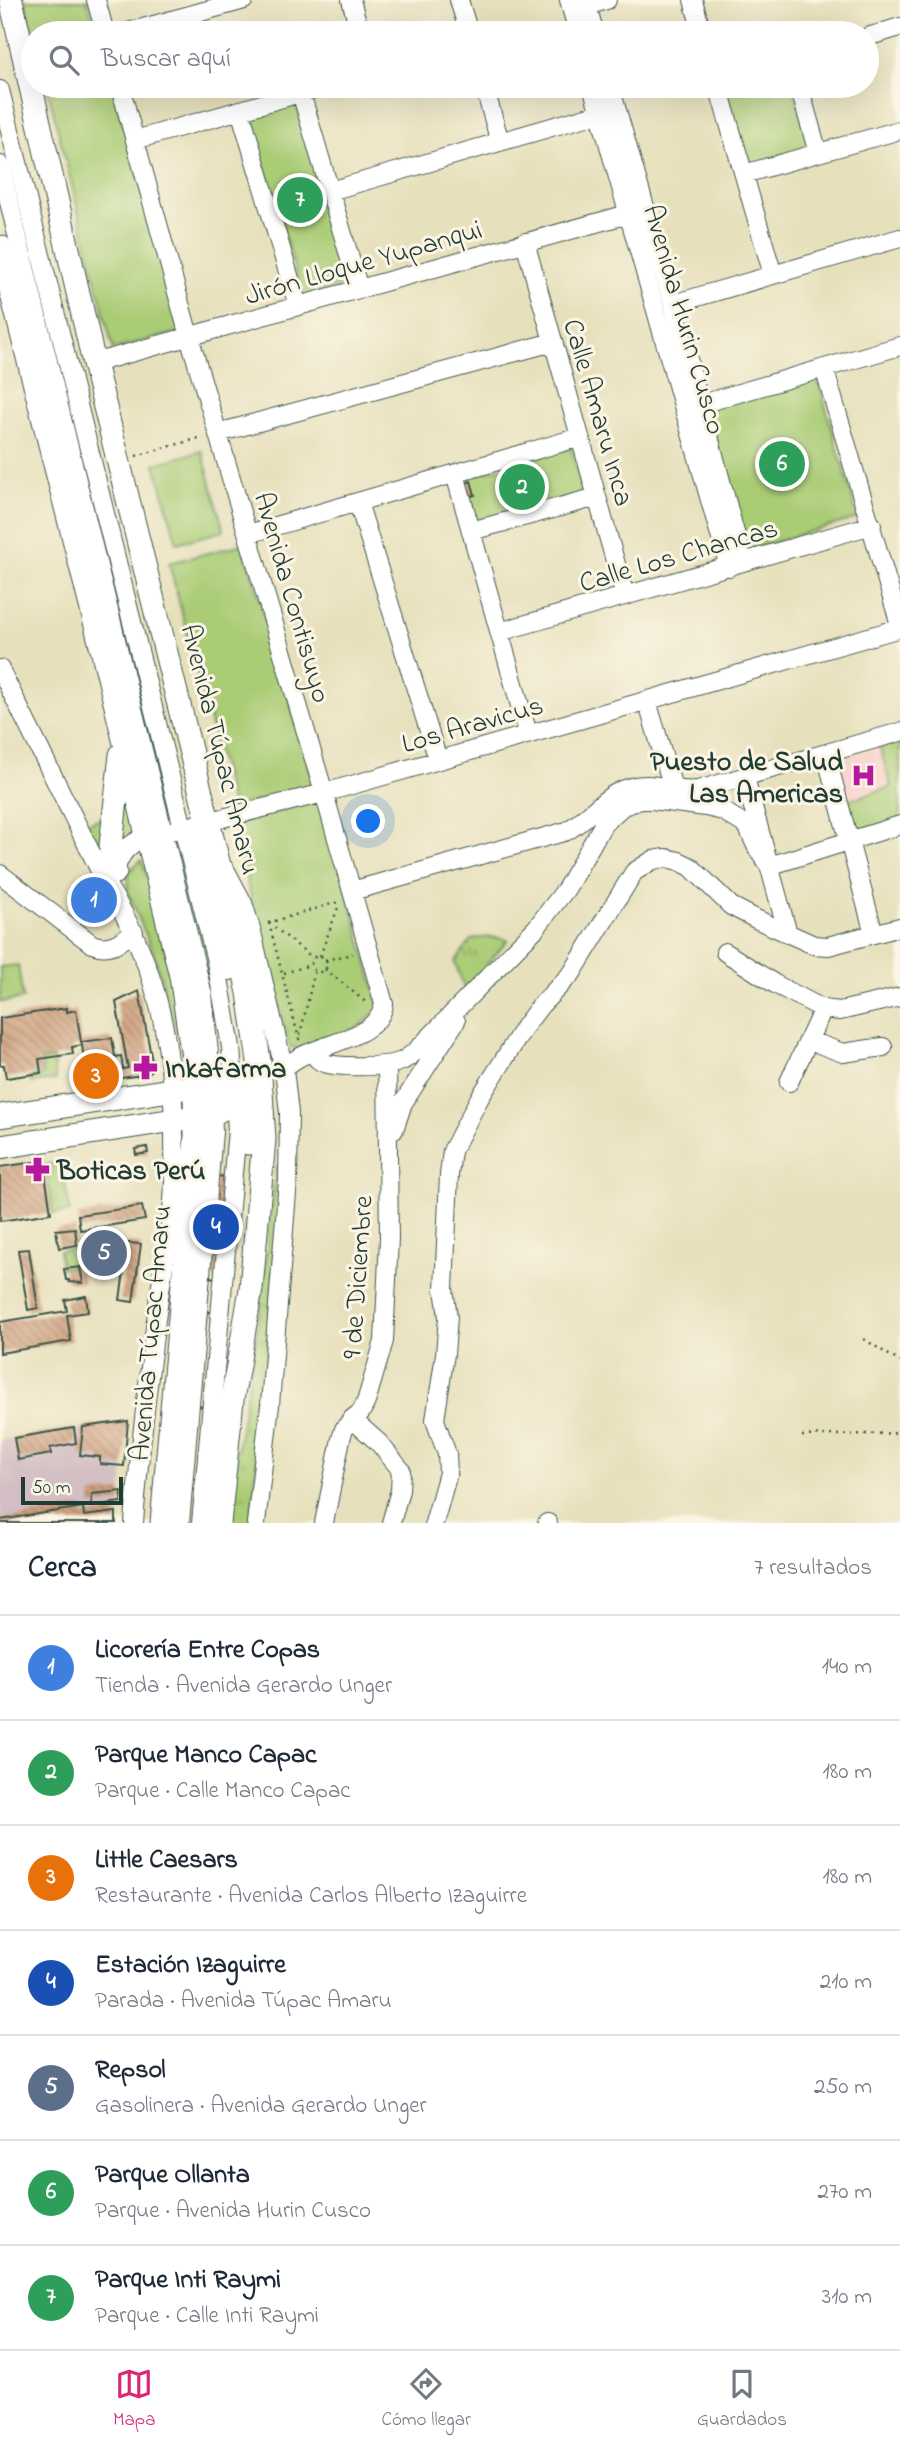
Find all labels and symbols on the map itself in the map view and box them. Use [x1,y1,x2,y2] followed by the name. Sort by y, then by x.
[277,174,323,226] pin: 7
[630,200,735,440] street label: Avenida Hurin Cusco
[241,211,487,318] street label: Jirón Lloque Yupanqui
[550,315,643,511] street label: Calle Amaru Inca
[759,438,805,490] pin: 6
[499,461,545,513] pin: 2
[241,488,340,708] street label: Avenida Contisuyo
[575,509,783,605] street label: Calle Los Chancas
[168,620,270,879] street label: Avenida Túpac Amaru
[397,687,549,766] street label: Los Aravicus
[650,743,843,816] place label: Puesto de Salud Las Americas
[849,762,877,790] hospital icon: Puesto de Salud Las Americas
[351,804,385,838] your location
[71,874,117,926] pin: 1
[73,1050,119,1102] pin: 3
[165,1050,286,1091] place label: Inkafarma
[131,1053,159,1081] pharmacy icon: Inkafarma
[55,1152,205,1193] place label: Boticas Perú
[23,1155,51,1183] pharmacy icon: Boticas Perú
[333,1194,386,1361] street label: 9 de Diciembre
[193,1201,239,1253] pin: 4
[121,1204,184,1463] street label: Avenida Túpac Amaru
[81,1227,127,1279] pin: 5
[21,1474,122,1506] scale bar

